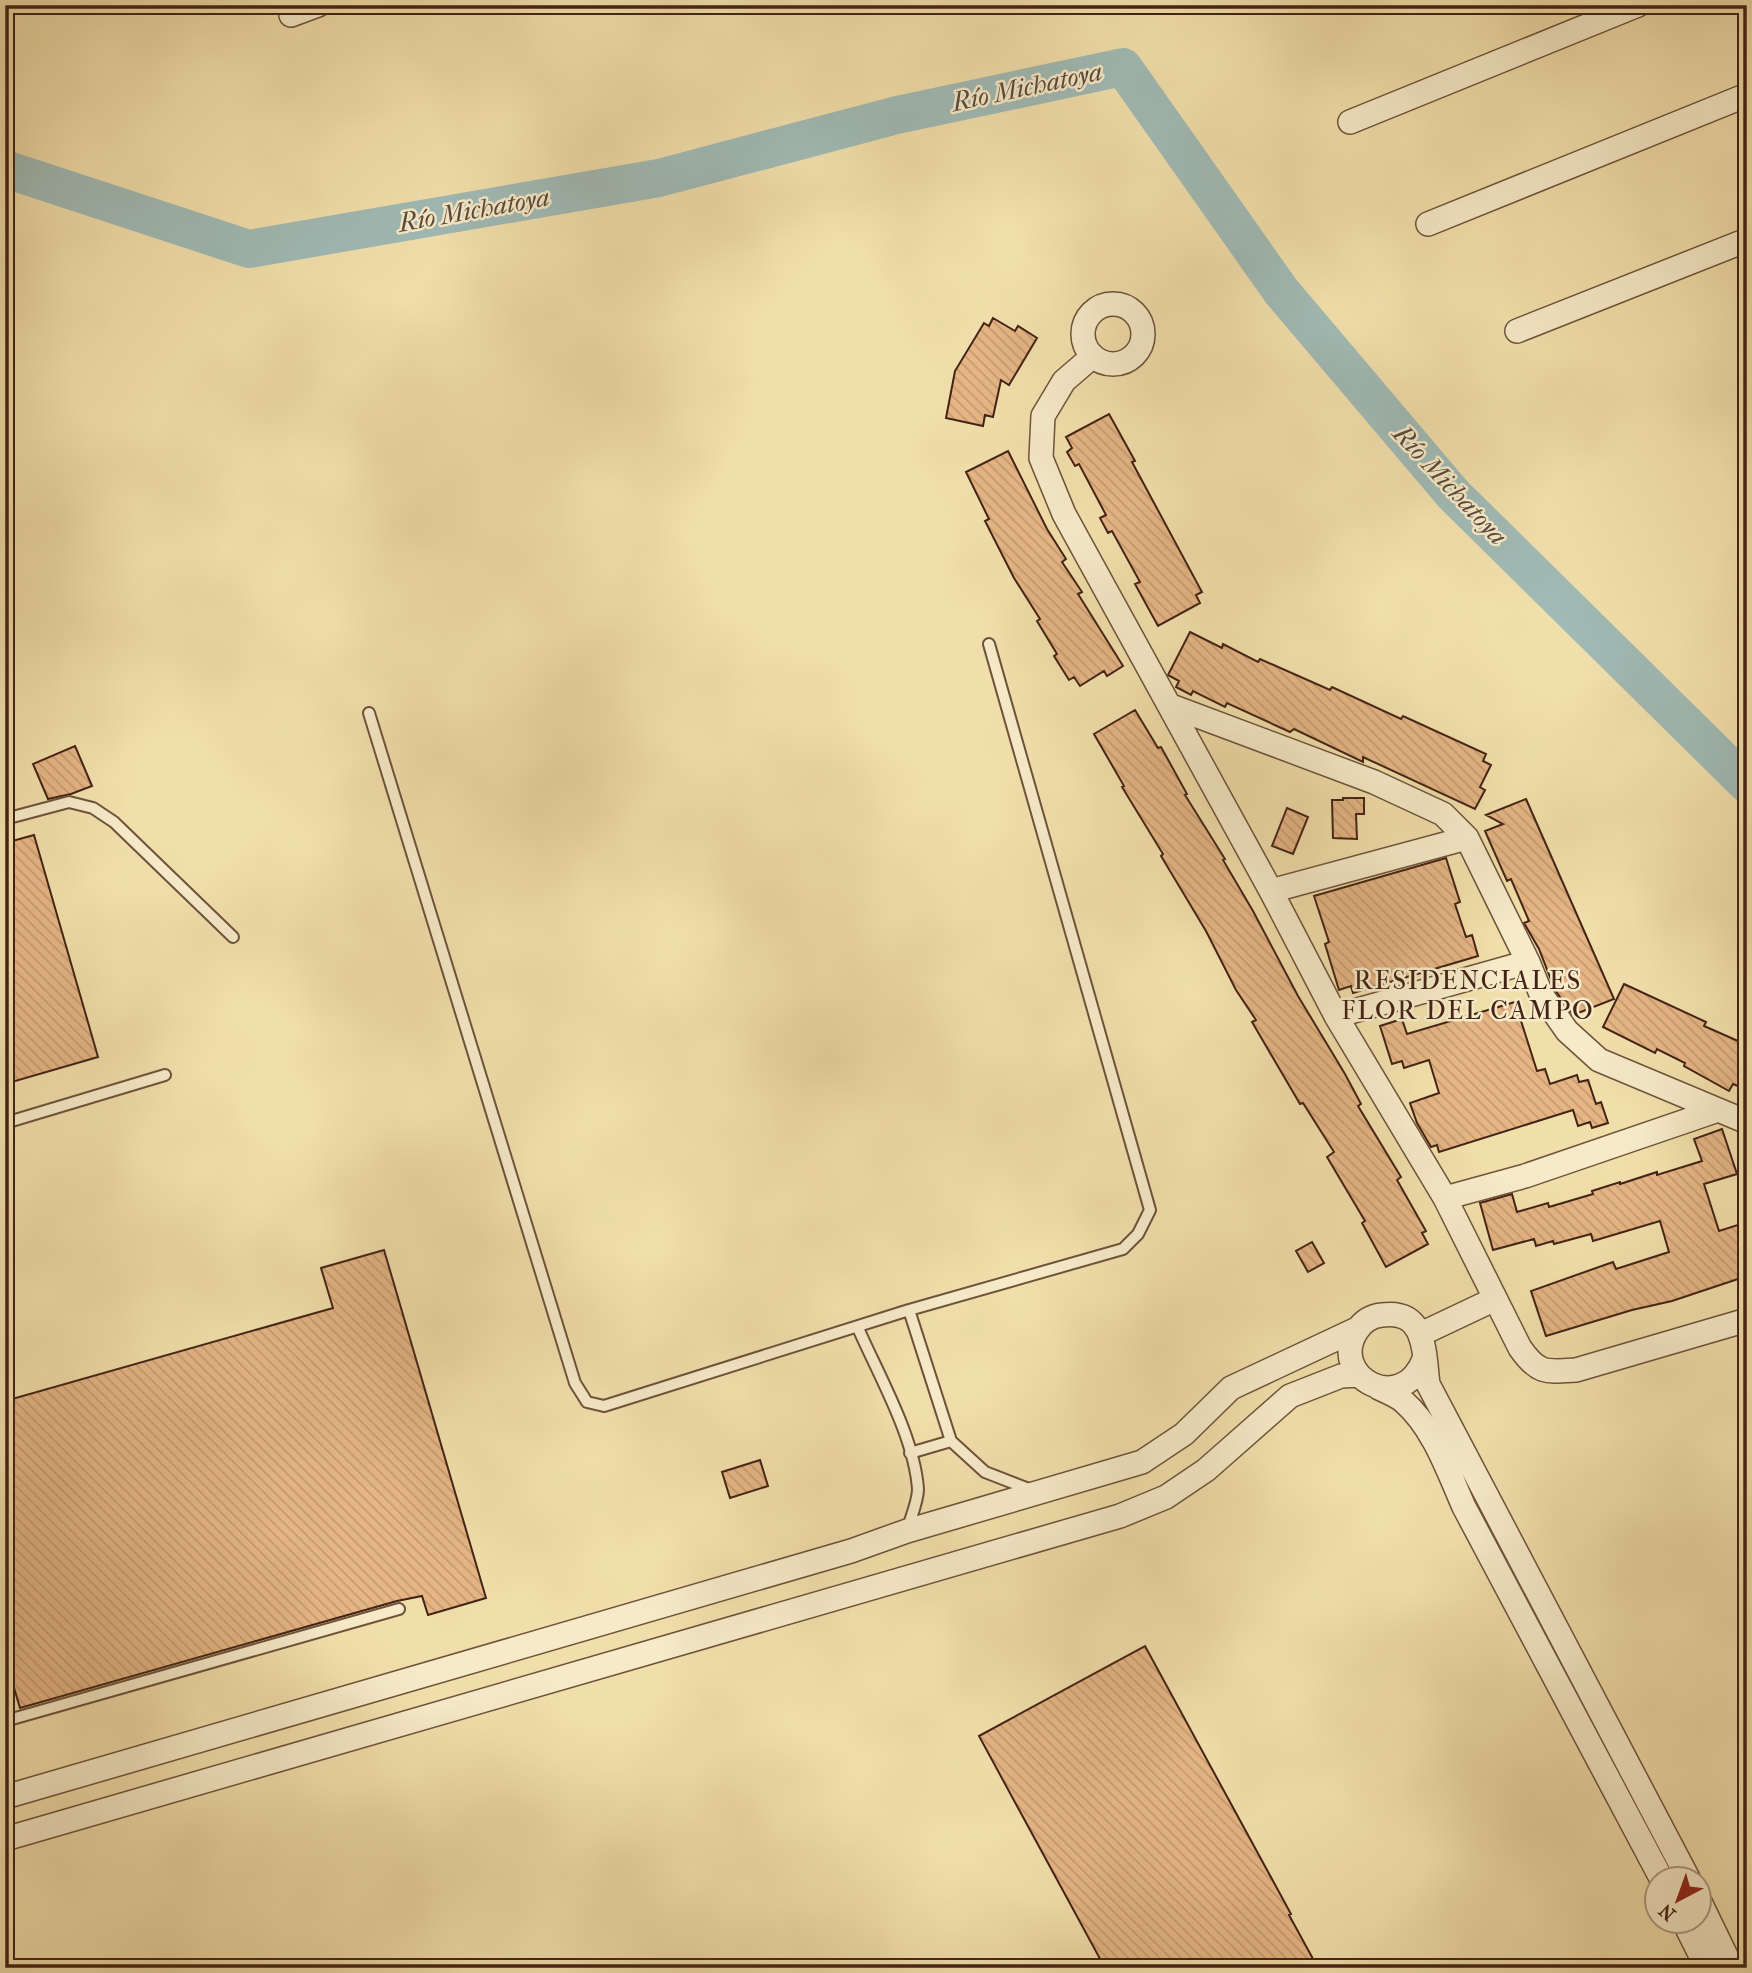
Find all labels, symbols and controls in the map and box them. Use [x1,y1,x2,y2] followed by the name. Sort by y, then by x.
[947,56,1105,118] water label: Río Michatoya
[394,181,552,239] water label: Río Michatoya
[1385,417,1513,551] water label: Río Michatoya
[1341,965,1595,1026] district label: RESIDENCIALES FLOR DEL CAMPO
[1644,1864,1714,1934] north arrow
[1654,1899,1680,1925] text: N

